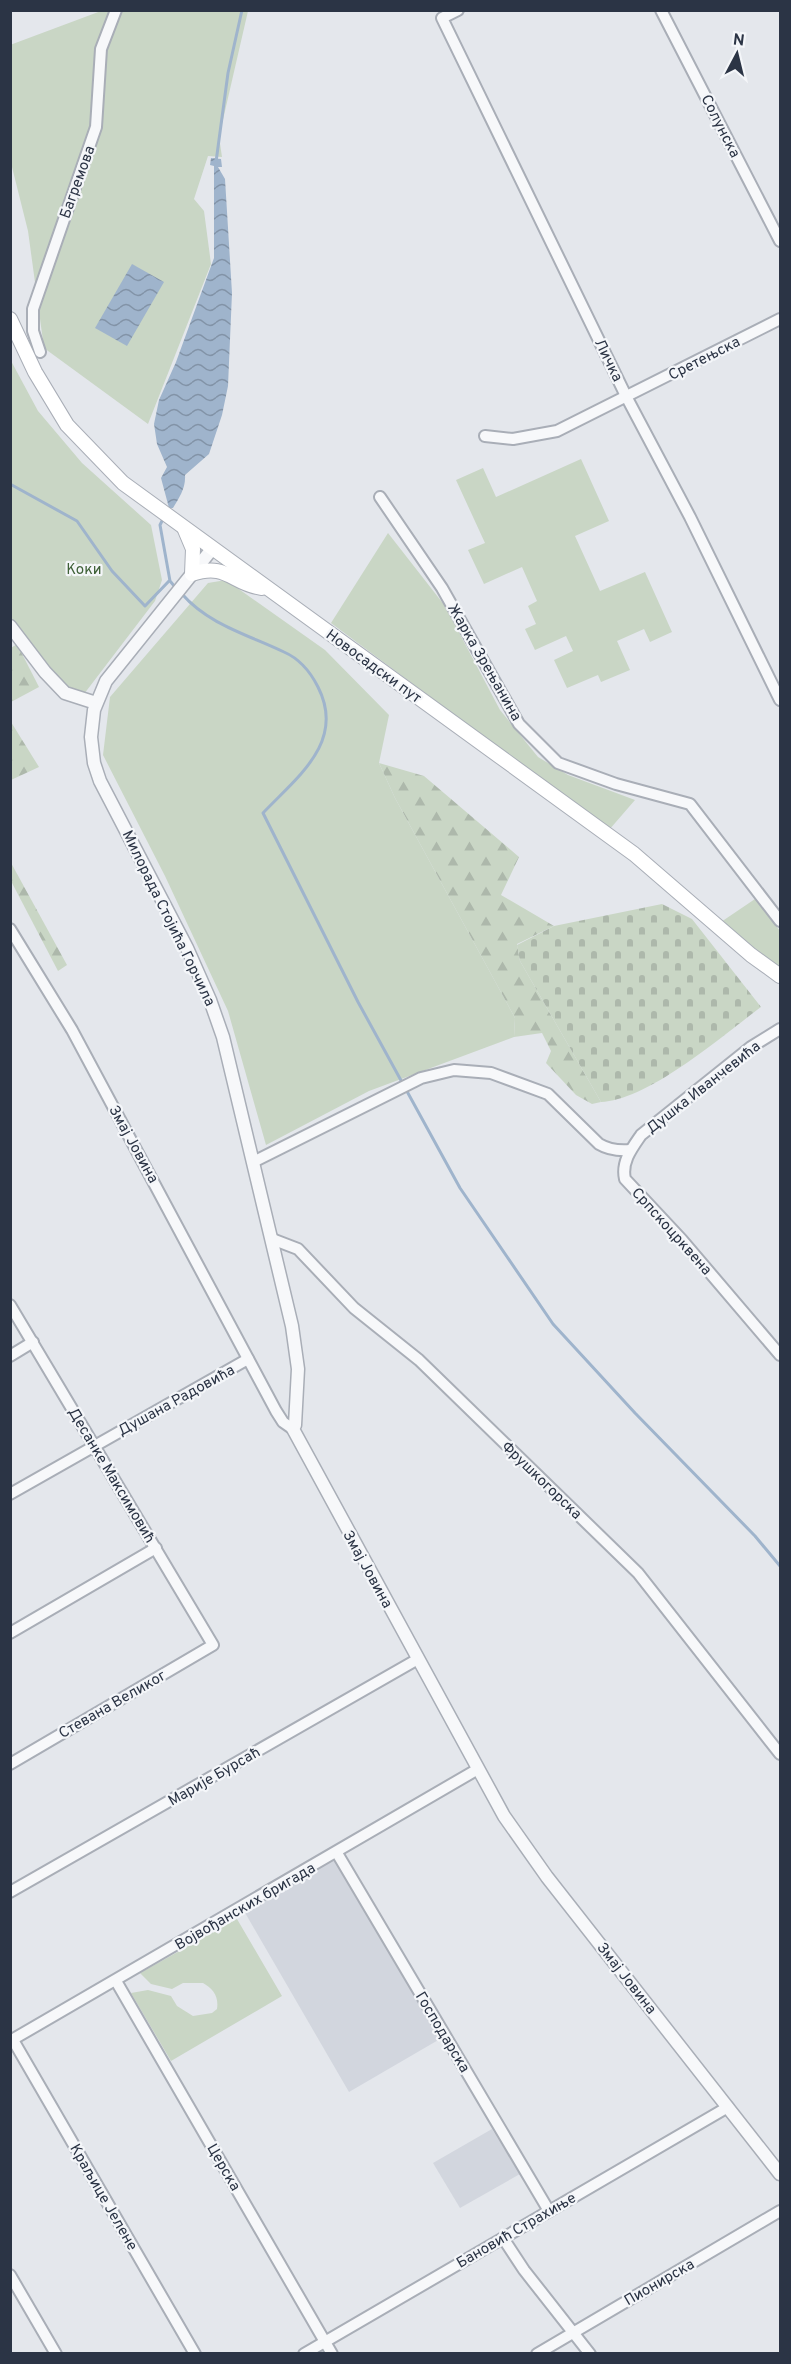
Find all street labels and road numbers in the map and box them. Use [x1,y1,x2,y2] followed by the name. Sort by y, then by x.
[696,92,744,161] street label: Солунска
[56,143,100,222] street label: Багремова
[666,333,744,386] street label: Сретењска
[589,336,626,385] street label: Личка
[442,601,525,725] street label: Жарка Зрењанина
[321,626,425,708] street label: Новосадски пут
[117,828,219,1010] street label: Милорада Стојића Горчила
[643,1038,765,1139] street label: Душка Иванчевића
[104,1102,162,1187] street label: Змај Јовина
[627,1184,715,1280] street label: Српскоцрквена
[115,1361,239,1441] street label: Душана Радовића
[63,1405,159,1547] street label: Десанке Максимовић
[497,1438,585,1524] street label: Фрушкогорска
[338,1527,396,1612] street label: Змај Јовина
[56,1667,170,1744] street label: Стевана Великог
[165,1743,264,1811] street label: Марије Бурсаћ
[172,1859,319,1955] street label: Војвођанских бригада
[592,1939,660,2019] street label: Змај Јовина
[410,1989,473,2077] street label: Господарска
[64,2141,141,2255] street label: Краљице Јелене
[202,2141,244,2195] street label: Церска
[453,2189,580,2273] street label: Бановић Страхиње
[621,2256,698,2311] street label: Пионирска

